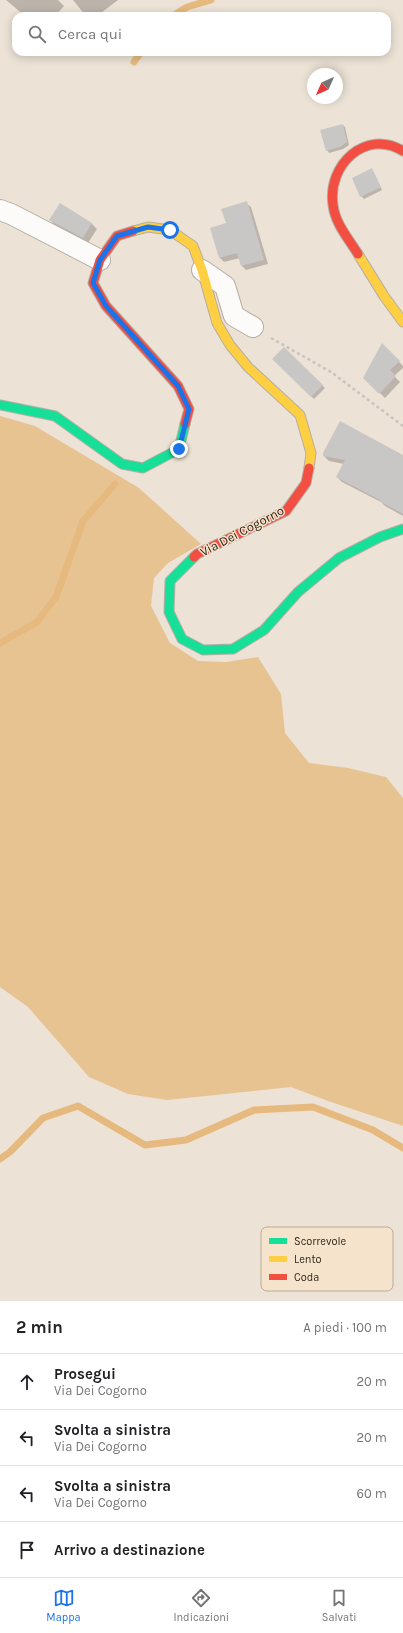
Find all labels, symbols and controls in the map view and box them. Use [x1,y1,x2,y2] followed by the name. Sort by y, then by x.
[12,12,391,56] search box
[26,23,48,45] icon: search
[58,25,122,43] text: Cerca qui
[307,68,343,104] north arrow
[161,221,179,239] route start
[170,440,188,458] route end
[197,503,287,559] street label: Via Dei Cogorno
[261,1227,393,1291] legend
[294,1235,347,1248] text: Scorrevole
[294,1253,322,1266] text: Lento
[294,1271,319,1284] text: Coda
[16,1317,63,1337] text: 2 min
[303,1320,387,1335] text: A piedi · 100 m
[54,1365,116,1383] text: Prosegui
[16,1371,38,1393] icon: ahead
[357,1374,387,1389] text: 20 m
[54,1383,147,1398] text: Via Dei Cogorno
[54,1421,171,1439] text: Svolta a sinistra
[16,1427,38,1449] icon: left
[357,1430,387,1445] text: 20 m
[54,1439,147,1454] text: Via Dei Cogorno
[54,1477,171,1495] text: Svolta a sinistra
[16,1483,38,1505] icon: left
[357,1486,387,1501] text: 60 m
[54,1495,147,1510] text: Via Dei Cogorno
[16,1539,38,1561] icon: arrive
[54,1541,205,1559] text: Arrivo a destinazione
[46,1587,81,1624] tab: Mappa
[173,1587,229,1624] tab: Indicazioni
[322,1587,357,1624] tab: Salvati

